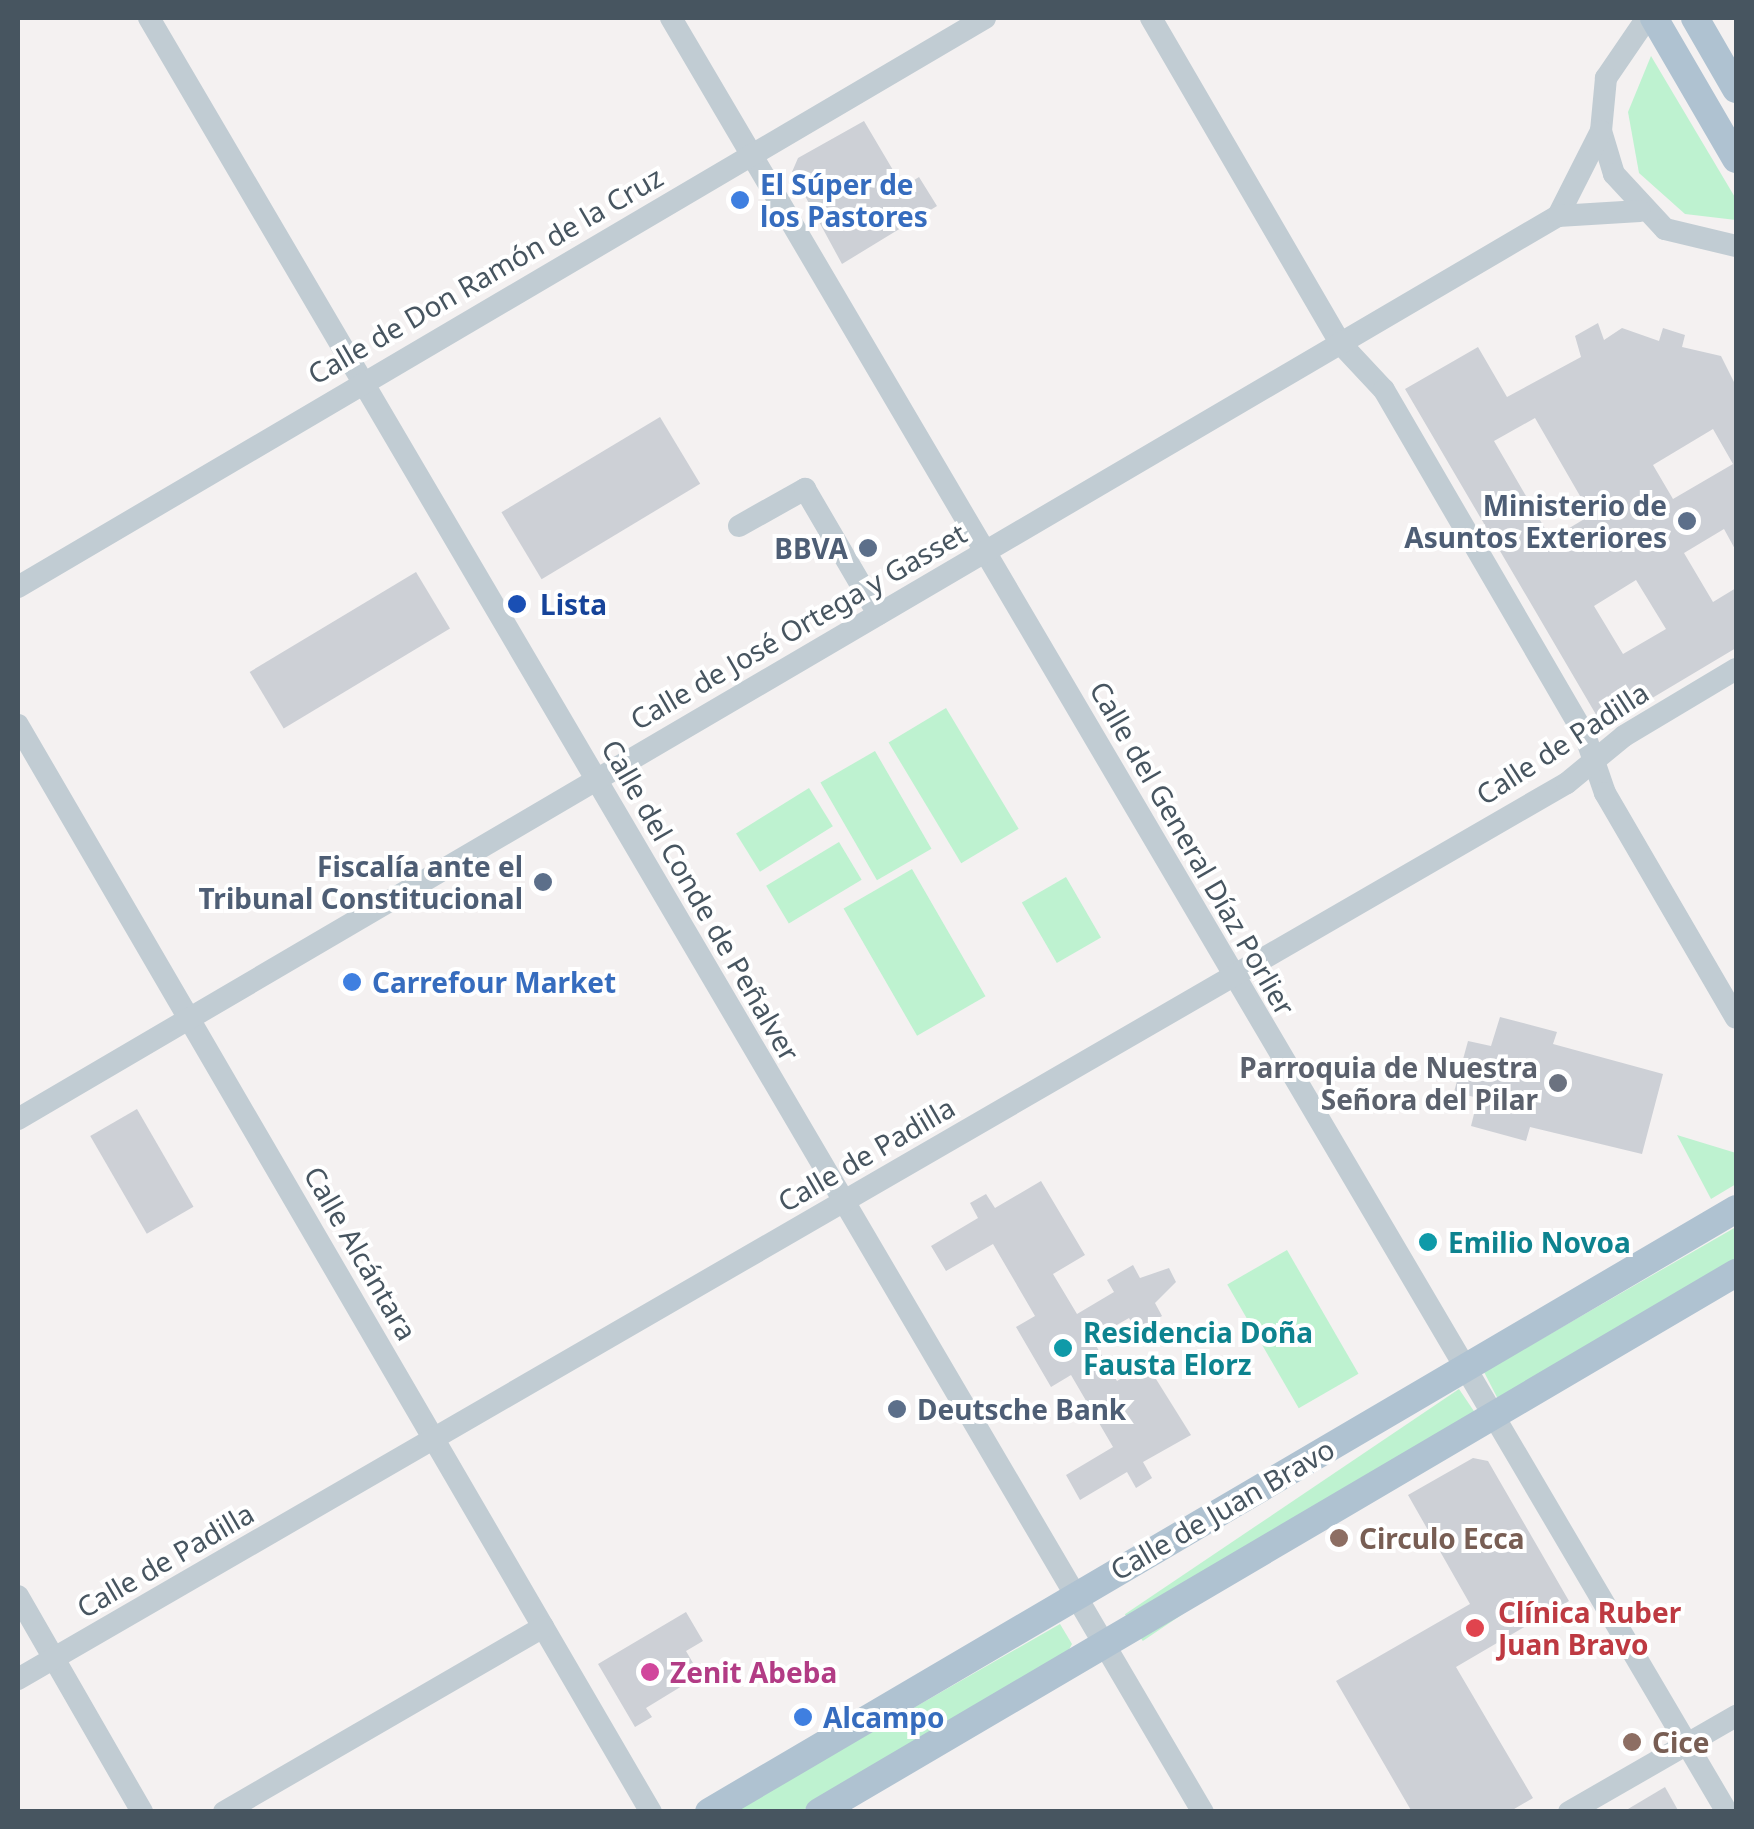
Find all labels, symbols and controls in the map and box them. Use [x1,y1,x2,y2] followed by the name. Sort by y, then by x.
[302,159,668,391] street label: Calle de Don Ramón de la Cruz
[760,167,928,233] place label: El Súper de los Pastores
[729,189,751,211] marker: El Súper de los Pastores
[1404,488,1667,554] place label: Ministerio de Asuntos Exteriores
[1676,510,1698,532] marker: Ministerio de Asuntos Exteriores
[624,516,972,736] street label: Calle de José Ortega y Gasset
[774,531,848,565] place label: BBVA
[857,537,879,559] marker: BBVA
[540,587,607,621] place label: Lista
[504,591,530,617] marker: Lista
[1083,675,1303,1021] street label: Calle del General Díaz Porlier
[1470,675,1654,811] street label: Calle de Padilla
[595,733,807,1067] street label: Calle del Conde de Peñalver
[199,849,523,915] place label: Fiscalía ante el Tribunal Constitucional
[532,871,554,893] marker: Fiscalía ante el Tribunal Constitucional
[372,965,616,999] place label: Carrefour Market
[341,971,363,993] marker: Carrefour Market
[1239,1050,1538,1116] place label: Parroquia de Nuestra Señora del Pilar
[1547,1072,1569,1094] marker: Parroquia de Nuestra Señora del Pilar
[772,1090,960,1218] street label: Calle de Padilla
[298,1160,424,1346] street label: Calle Alcántara
[1448,1225,1631,1259] place label: Emilio Novoa
[1417,1231,1439,1253] marker: Emilio Novoa
[1083,1315,1313,1381] place label: Residencia Doña Fausta Elorz
[1052,1337,1074,1359] marker: Residencia Doña Fausta Elorz
[917,1392,1126,1426] place label: Deutsche Bank
[886,1398,908,1420] marker: Deutsche Bank
[1104,1431,1340,1587] street label: Calle de Juan Bravo
[71,1496,259,1624] street label: Calle de Padilla
[1359,1521,1524,1555] place label: Circulo Ecca
[1328,1527,1350,1549] marker: Circulo Ecca
[1498,1595,1681,1661] place label: Clínica Ruber Juan Bravo
[1462,1615,1488,1641] marker: Clínica Ruber Juan Bravo
[670,1655,837,1689] place label: Zenit Abeba
[639,1661,661,1683] marker: Zenit Abeba
[823,1700,944,1734] place label: Alcampo
[792,1706,814,1728] marker: Alcampo
[1652,1725,1710,1759] place label: Cice
[1621,1731,1643,1753] marker: Cice

